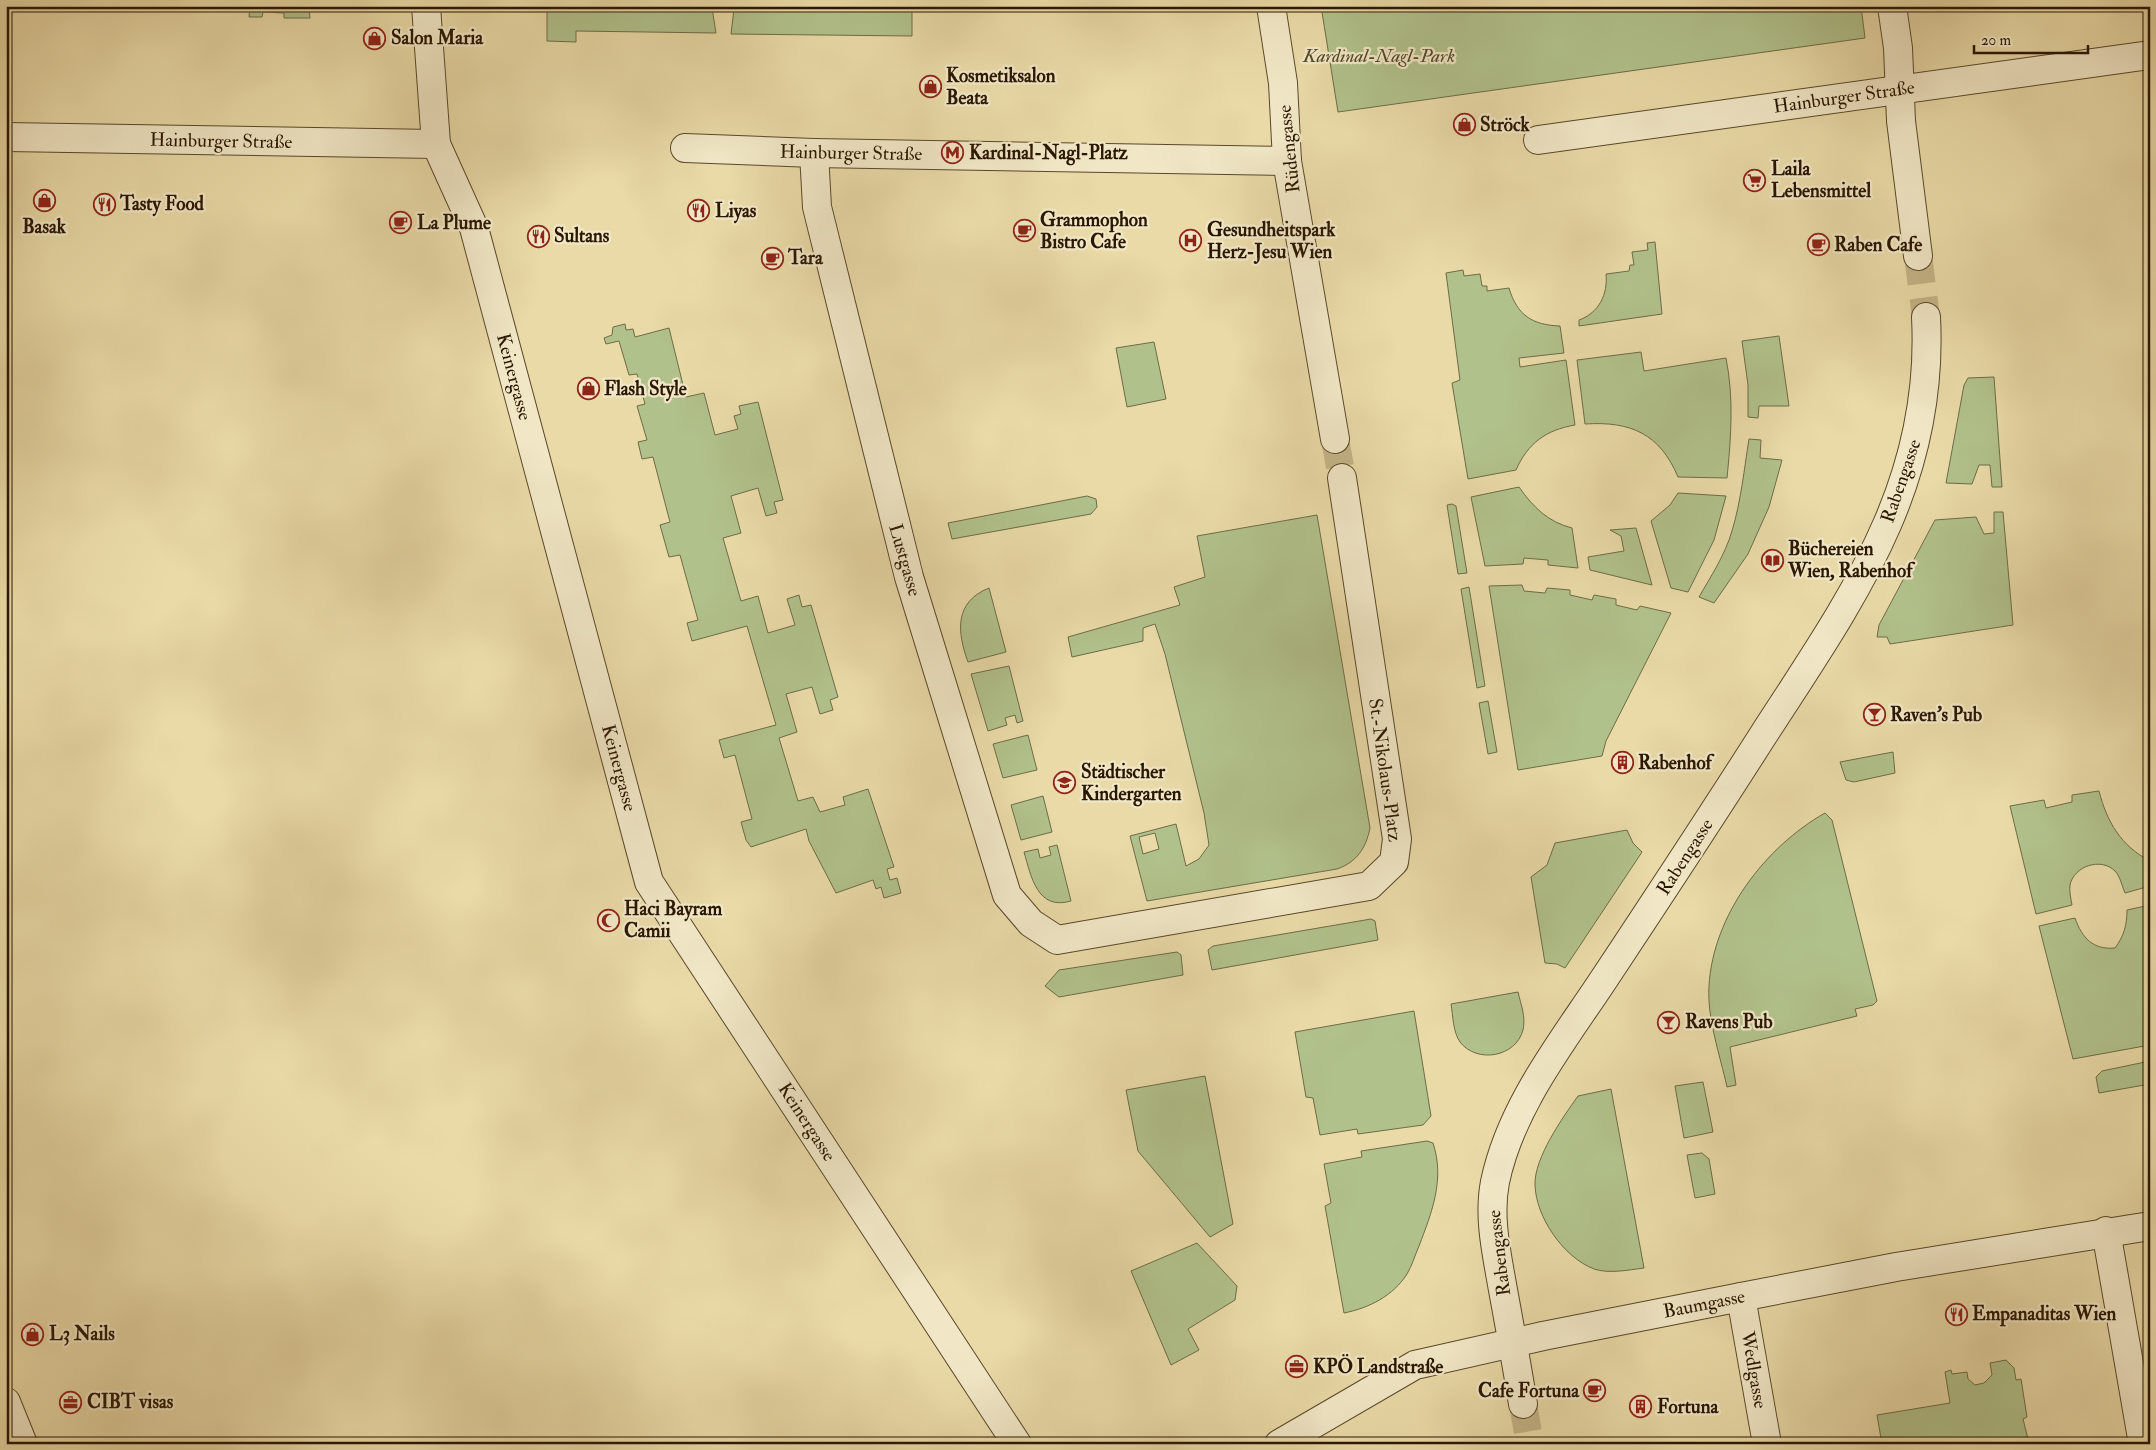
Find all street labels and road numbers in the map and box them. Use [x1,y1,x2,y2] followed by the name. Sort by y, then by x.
[1772,75,1916,119] street label: Hainburger Straße
[1272,104,1306,194] street label: Rüdengasse
[150,128,292,154] street label: Hainburger Straße
[780,140,922,166] street label: Hainburger Straße
[491,331,537,423] street label: Keinergasse
[1876,436,1926,526] street label: Rabengasse
[883,521,927,599] street label: Lustgasse
[1363,697,1407,843] street label: St.-Nikolaus-Platz
[596,722,642,814] street label: Keinergasse
[1651,814,1719,900] street label: Rabengasse
[773,1078,841,1166] street label: Keinergasse
[1482,1209,1516,1297] street label: Rabengasse
[1661,1284,1747,1324] street label: Baumgasse
[1735,1329,1773,1411] street label: Wedlgasse

